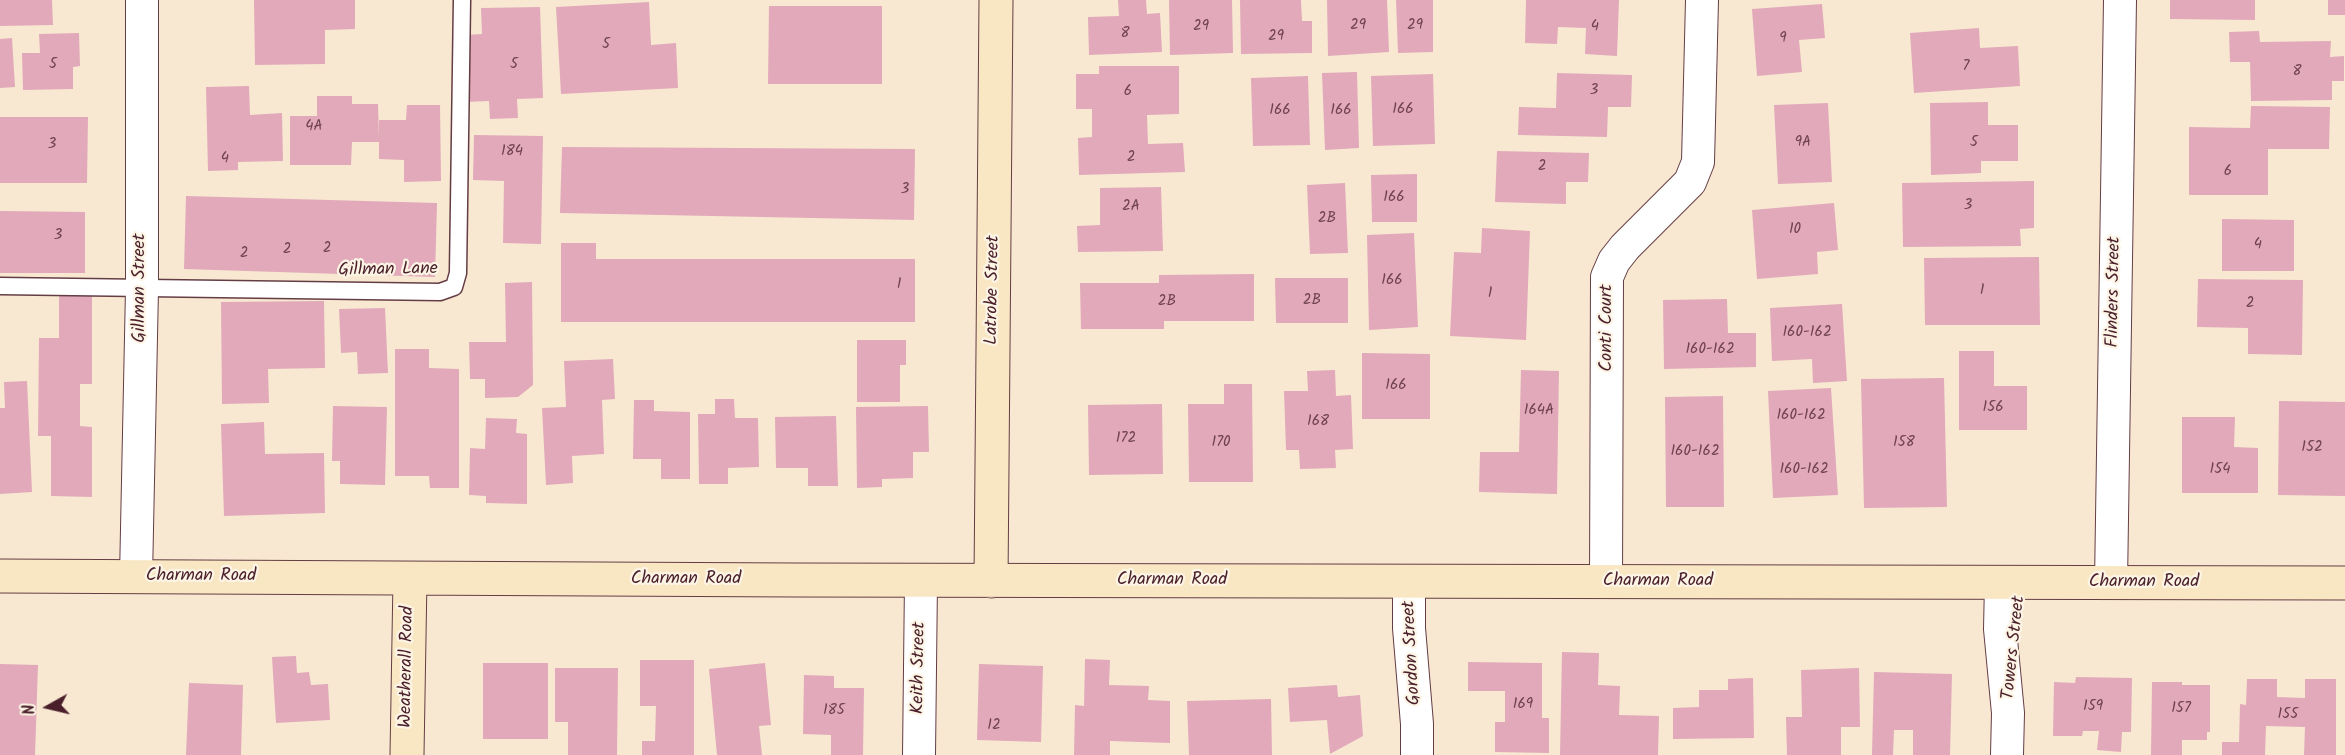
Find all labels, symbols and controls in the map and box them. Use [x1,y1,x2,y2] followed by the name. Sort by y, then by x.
[1350,17,1366,35] house number: 29
[1407,17,1423,35] house number: 29
[1193,18,1209,36] house number: 29
[1591,18,1599,36] house number: 4
[1120,25,1130,43] house number: 8
[1268,28,1284,46] house number: 29
[1779,30,1787,48] house number: 9
[602,36,610,54] house number: 5
[49,56,57,74] house number: 5
[510,56,518,74] house number: 5
[1963,58,1969,76] house number: 7
[2292,63,2302,81] house number: 8
[1590,82,1598,100] house number: 3
[1124,83,1132,101] house number: 6
[1392,101,1414,119] house number: 166
[1269,102,1291,120] house number: 166
[1330,102,1352,120] house number: 166
[305,118,323,136] house number: 4A
[1795,134,1811,152] house number: 9A
[1970,134,1978,152] house number: 5
[48,136,56,154] house number: 3
[501,143,523,161] house number: 184
[1127,149,1135,167] house number: 2
[221,150,229,168] house number: 4
[1538,158,1546,176] house number: 2
[2224,163,2232,181] house number: 6
[901,181,909,199] house number: 3
[1383,189,1405,207] house number: 166
[1964,197,1972,215] house number: 3
[1122,198,1140,216] house number: 2A
[1318,210,1336,228] house number: 2B
[1789,221,1801,239] house number: 10
[54,227,62,245] house number: 3
[130,233,152,343] street label: Gillman Street
[982,235,1006,345] street label: Latrobe Street
[2103,236,2127,348] street label: Flinders Street
[2254,236,2262,254] house number: 4
[323,240,331,258] house number: 2
[283,241,291,259] house number: 2
[240,245,248,263] house number: 2
[338,259,438,283] street label: Gillman Lane
[1381,272,1403,290] house number: 166
[897,276,901,294] house number: 1
[1980,282,1984,300] house number: 1
[1597,284,1619,372] street label: Conti Court
[1488,285,1492,303] house number: 1
[1303,292,1321,310] house number: 2B
[1158,293,1176,311] house number: 2B
[2246,295,2254,313] house number: 2
[1782,324,1832,342] house number: 160-162
[1685,341,1735,359] house number: 160-162
[1385,377,1407,395] house number: 166
[1982,399,2004,417] house number: 156
[1524,402,1554,420] house number: 164A
[1776,407,1826,425] house number: 160-162
[1307,413,1329,431] house number: 168
[1116,430,1136,448] house number: 172
[1211,434,1231,452] house number: 170
[1893,434,1915,452] house number: 158
[2301,439,2323,457] house number: 152
[1670,443,1720,461] house number: 160-162
[1779,461,1829,479] house number: 160-162
[2209,461,2231,479] house number: 154
[146,566,256,588] street label: Charman Road
[631,569,741,591] street label: Charman Road
[1117,570,1227,592] street label: Charman Road
[1603,571,1713,593] street label: Charman Road
[2089,572,2199,594] street label: Charman Road
[1999,595,2031,701] street label: Towers Street
[1399,600,1427,706] street label: Gordon Street
[396,606,420,728] street label: Weatherall Road
[908,622,932,714] street label: Keith Street
[18,677,78,737] north arrow
[1513,696,1533,714] house number: 169
[2083,698,2103,716] house number: 159
[2171,700,2191,718] house number: 157
[823,702,845,720] house number: 185
[17,703,43,716] text: N
[2278,706,2298,724] house number: 155
[987,717,1001,735] house number: 12

